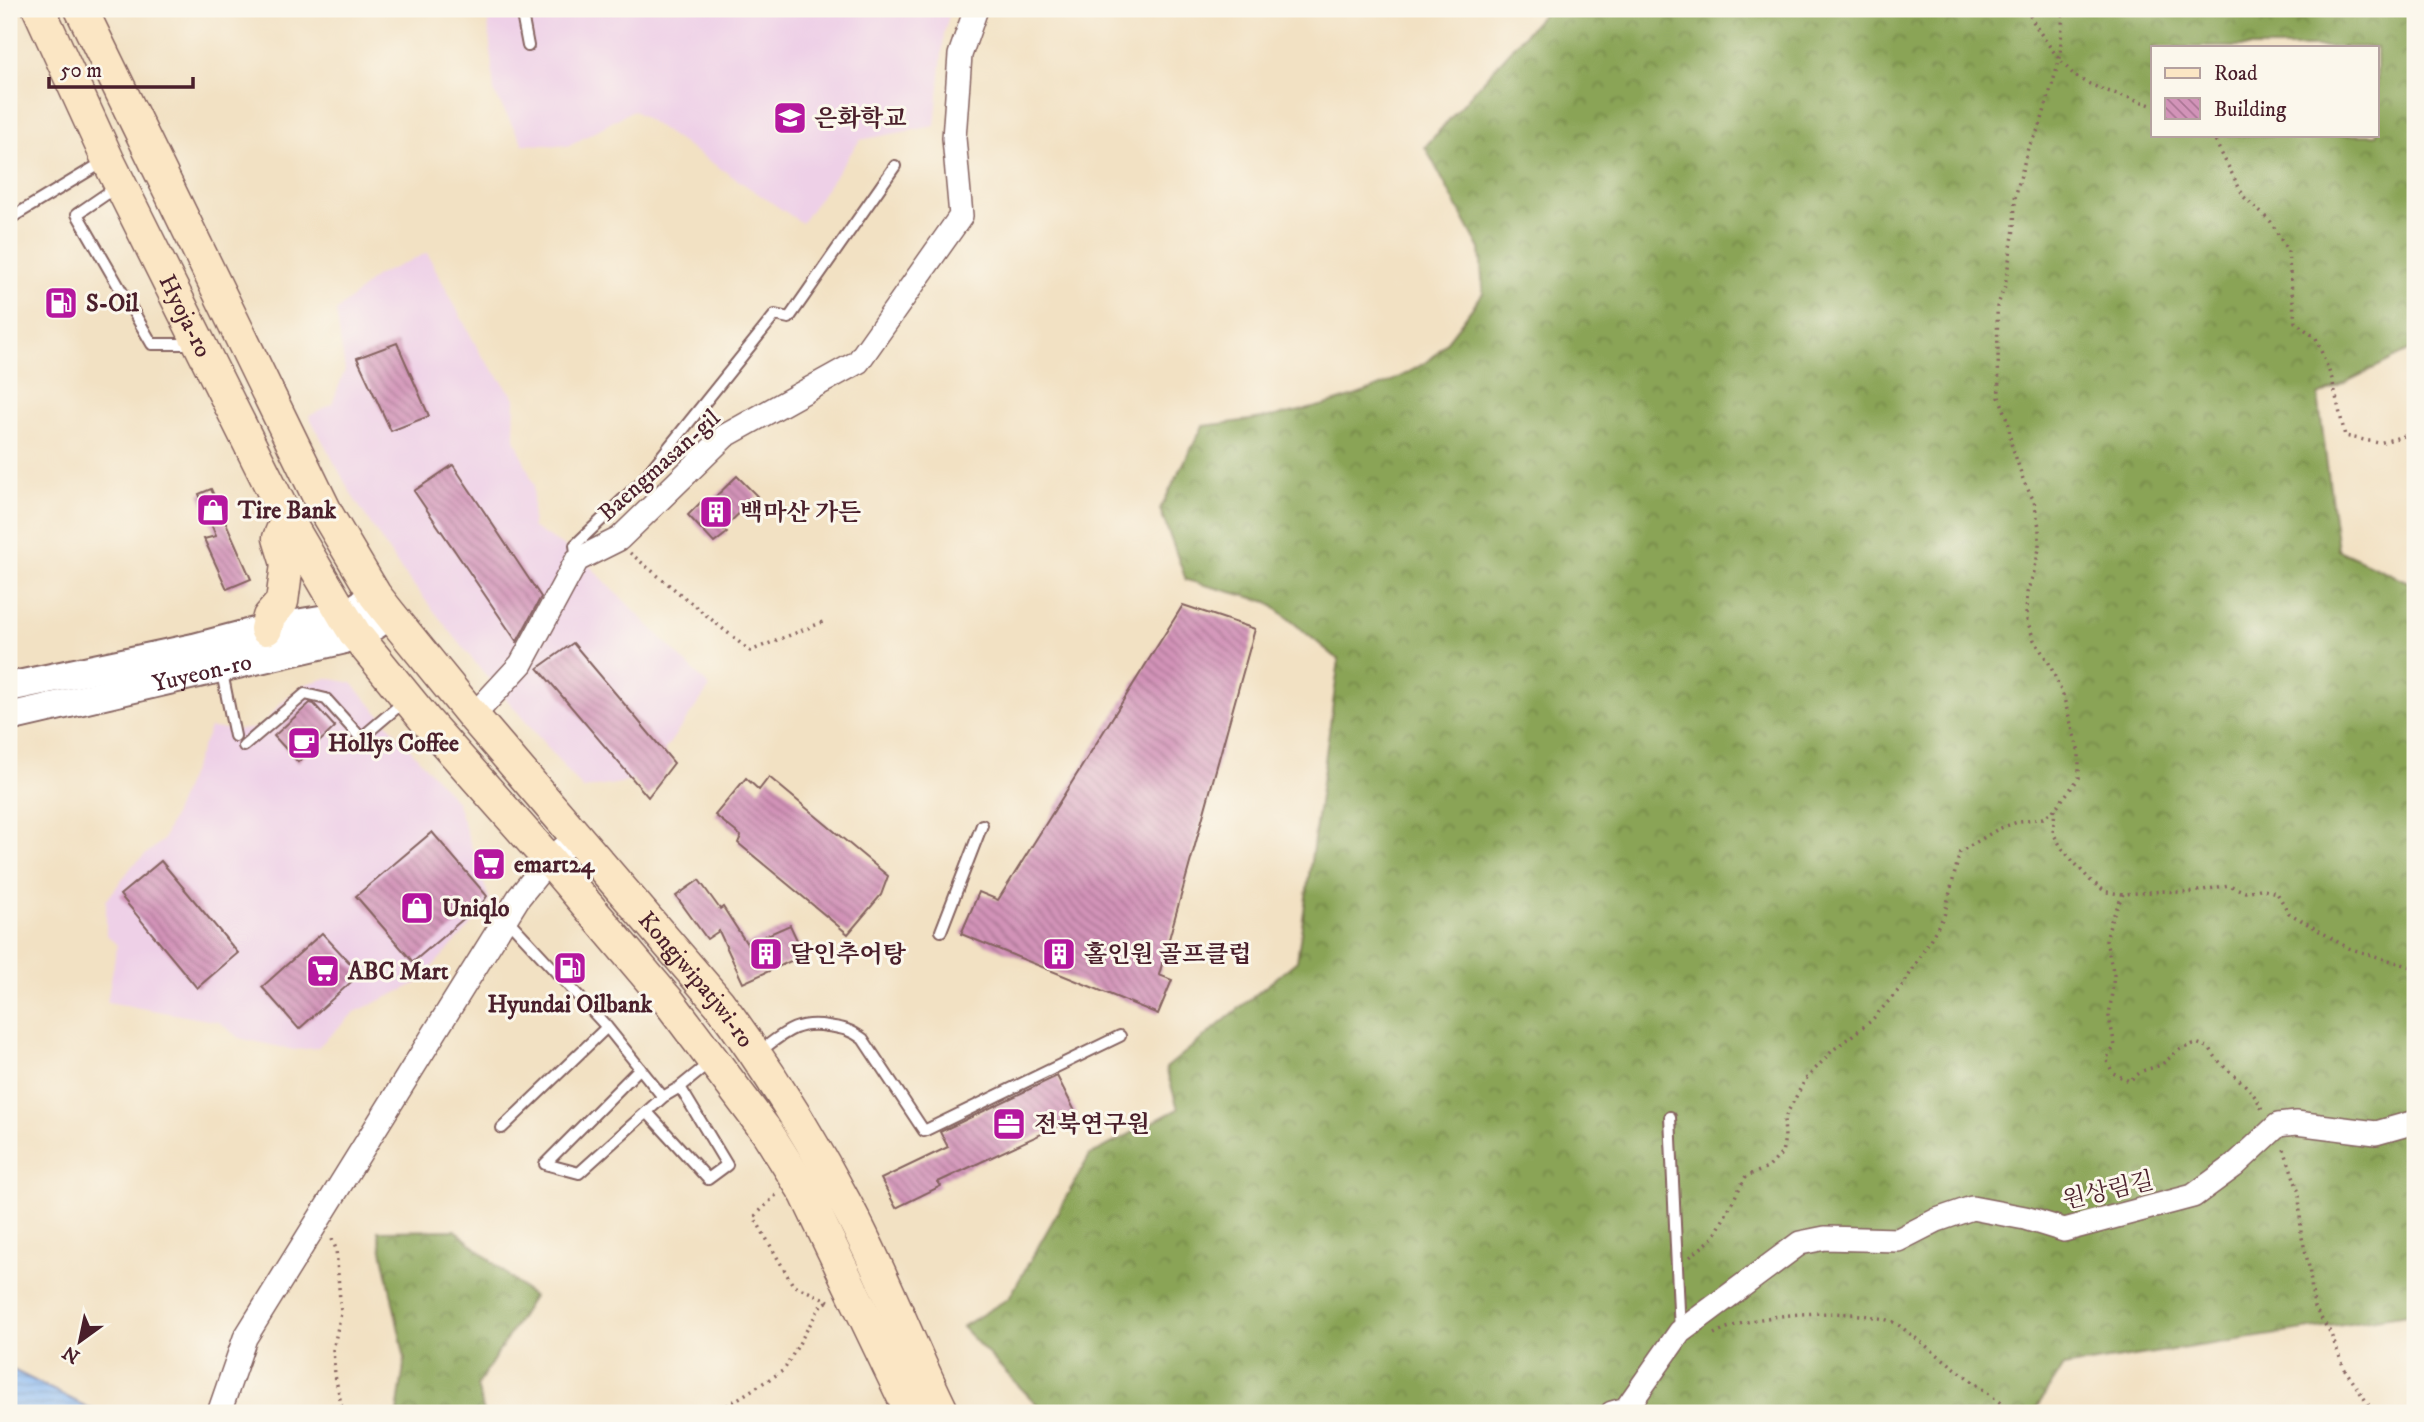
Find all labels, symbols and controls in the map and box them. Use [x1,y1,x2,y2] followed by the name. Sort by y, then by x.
[49,46,192,90] scale bar
[2151,46,2378,136] legend
[60,58,102,84] text: 50 m
[2214,61,2258,87] text: Road
[2214,97,2287,123] text: Building
[771,99,809,137] school or university icon: 은화학교
[814,104,907,134] place label: 은화학교
[151,270,218,363] street label: Hyoja-ro
[42,284,80,322] fuel station icon: S-Oil
[86,289,140,319] place label: S-Oil
[593,403,727,528] street label: Baengmasan-gil
[194,491,232,529] shop icon: Tire Bank
[697,493,735,531] building icon: 백마산 가든
[237,496,337,526] place label: Tire Bank
[740,498,861,528] place label: 백마산 가든
[149,647,255,699] street label: Yuyeon-ro
[285,724,323,762] cafe icon: Hollys Coffee
[328,729,459,759] place label: Hollys Coffee
[470,845,508,883] supermarket icon: emart24
[514,850,596,880] place label: emart24
[398,889,436,927] shop icon: Uniqlo
[442,894,510,924] place label: Uniqlo
[631,906,760,1054] street label: Kongjwipatjwi-ro
[747,935,785,973] building icon: 달인추어탕
[1040,935,1078,973] building icon: 홀인원 골프클럽
[790,940,907,970] place label: 달인추어탕
[1084,940,1251,970] place label: 홀인원 골프클럽
[551,949,589,987] fuel station icon: Hyundai Oilbank
[304,952,342,990] supermarket icon: ABC Mart
[347,957,449,987] place label: ABC Mart
[488,990,654,1020] place label: Hyundai Oilbank
[990,1105,1028,1143] office icon: 전북연구원
[1034,1110,1150,1140] place label: 전북연구원
[2060,1166,2157,1216] street label: 원상림길
[46,1306,116,1376] north arrow
[58,1340,84,1368] text: N

